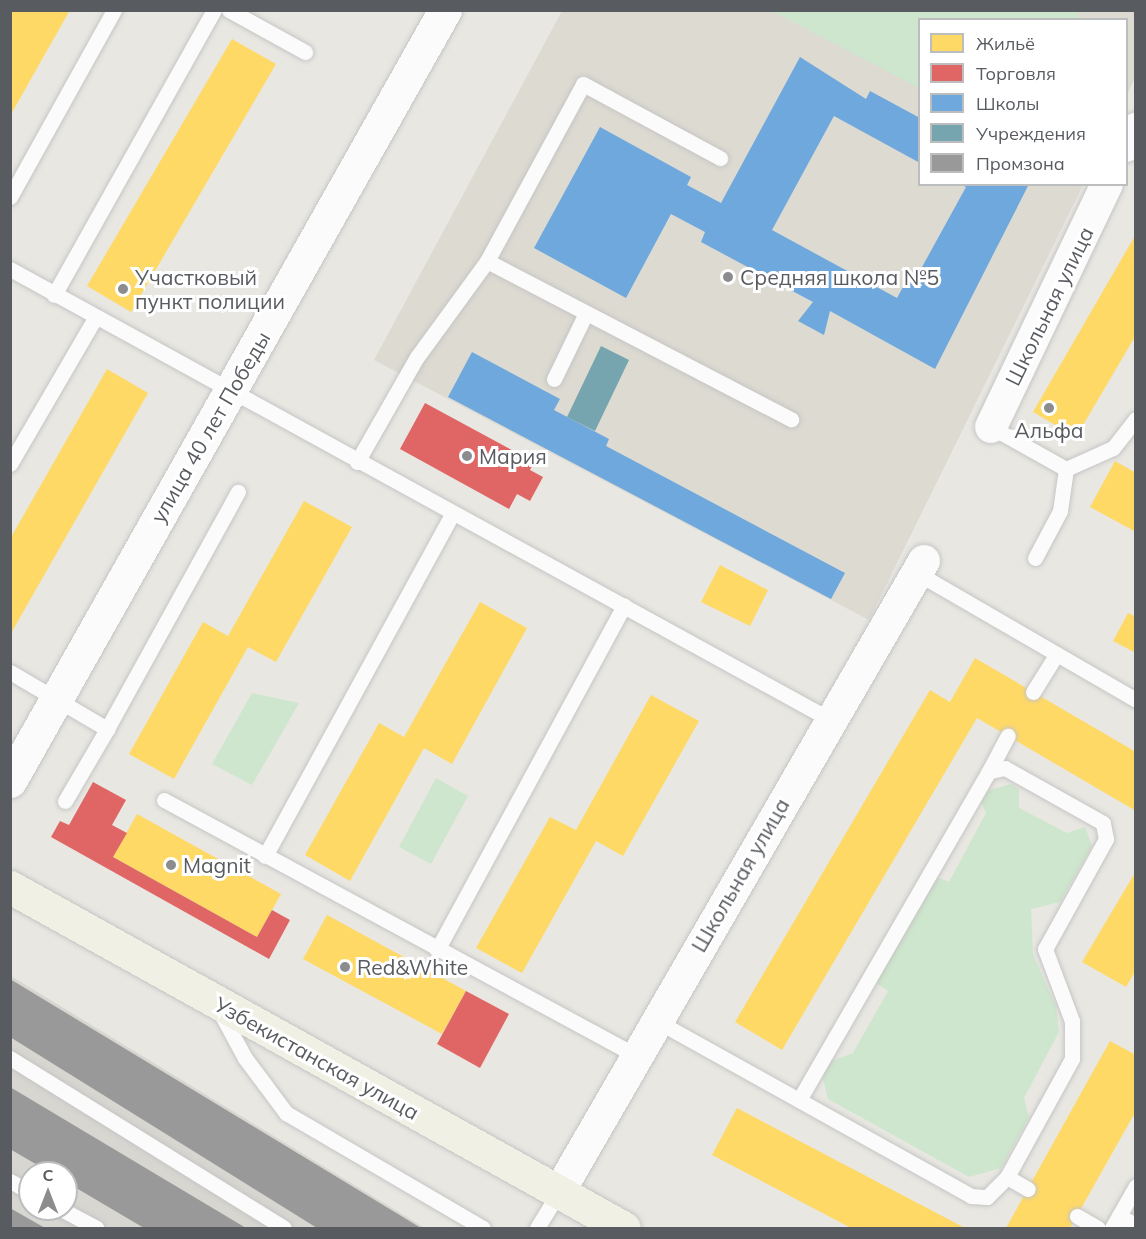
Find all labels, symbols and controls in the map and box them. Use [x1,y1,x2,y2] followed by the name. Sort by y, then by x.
[918,18,1128,186] legend
[976,32,1035,55] text: Жильё
[976,62,1056,85] text: Торговля
[976,92,1039,115] text: Школы
[976,122,1086,145] text: Учреждения
[976,152,1065,175] text: Промзона
[1000,223,1098,389] street label: Школьная улица
[135,264,285,314] place label: Участковый пункт полиции
[740,264,939,290] place label: Средняя школа №5
[721,270,735,284] marker: Средняя школа №5
[116,282,130,296] marker: Участковый пункт полиции
[145,327,275,527] street label: улица 40 лет Победы
[1042,401,1056,415] marker: Альфа
[1014,417,1084,443] place label: Альфа
[479,443,547,469] place label: Мария
[460,449,474,463] marker: Мария
[686,794,794,956] street label: Школьная улица
[183,852,251,878] place label: Magnit
[164,858,178,872] marker: Magnit
[357,954,468,980] place label: Red&White
[338,960,352,974] marker: Red&White
[210,991,424,1125] street label: Узбекистанская улица
[18,1161,78,1221] north arrow
[43,1165,53,1185] text: С

